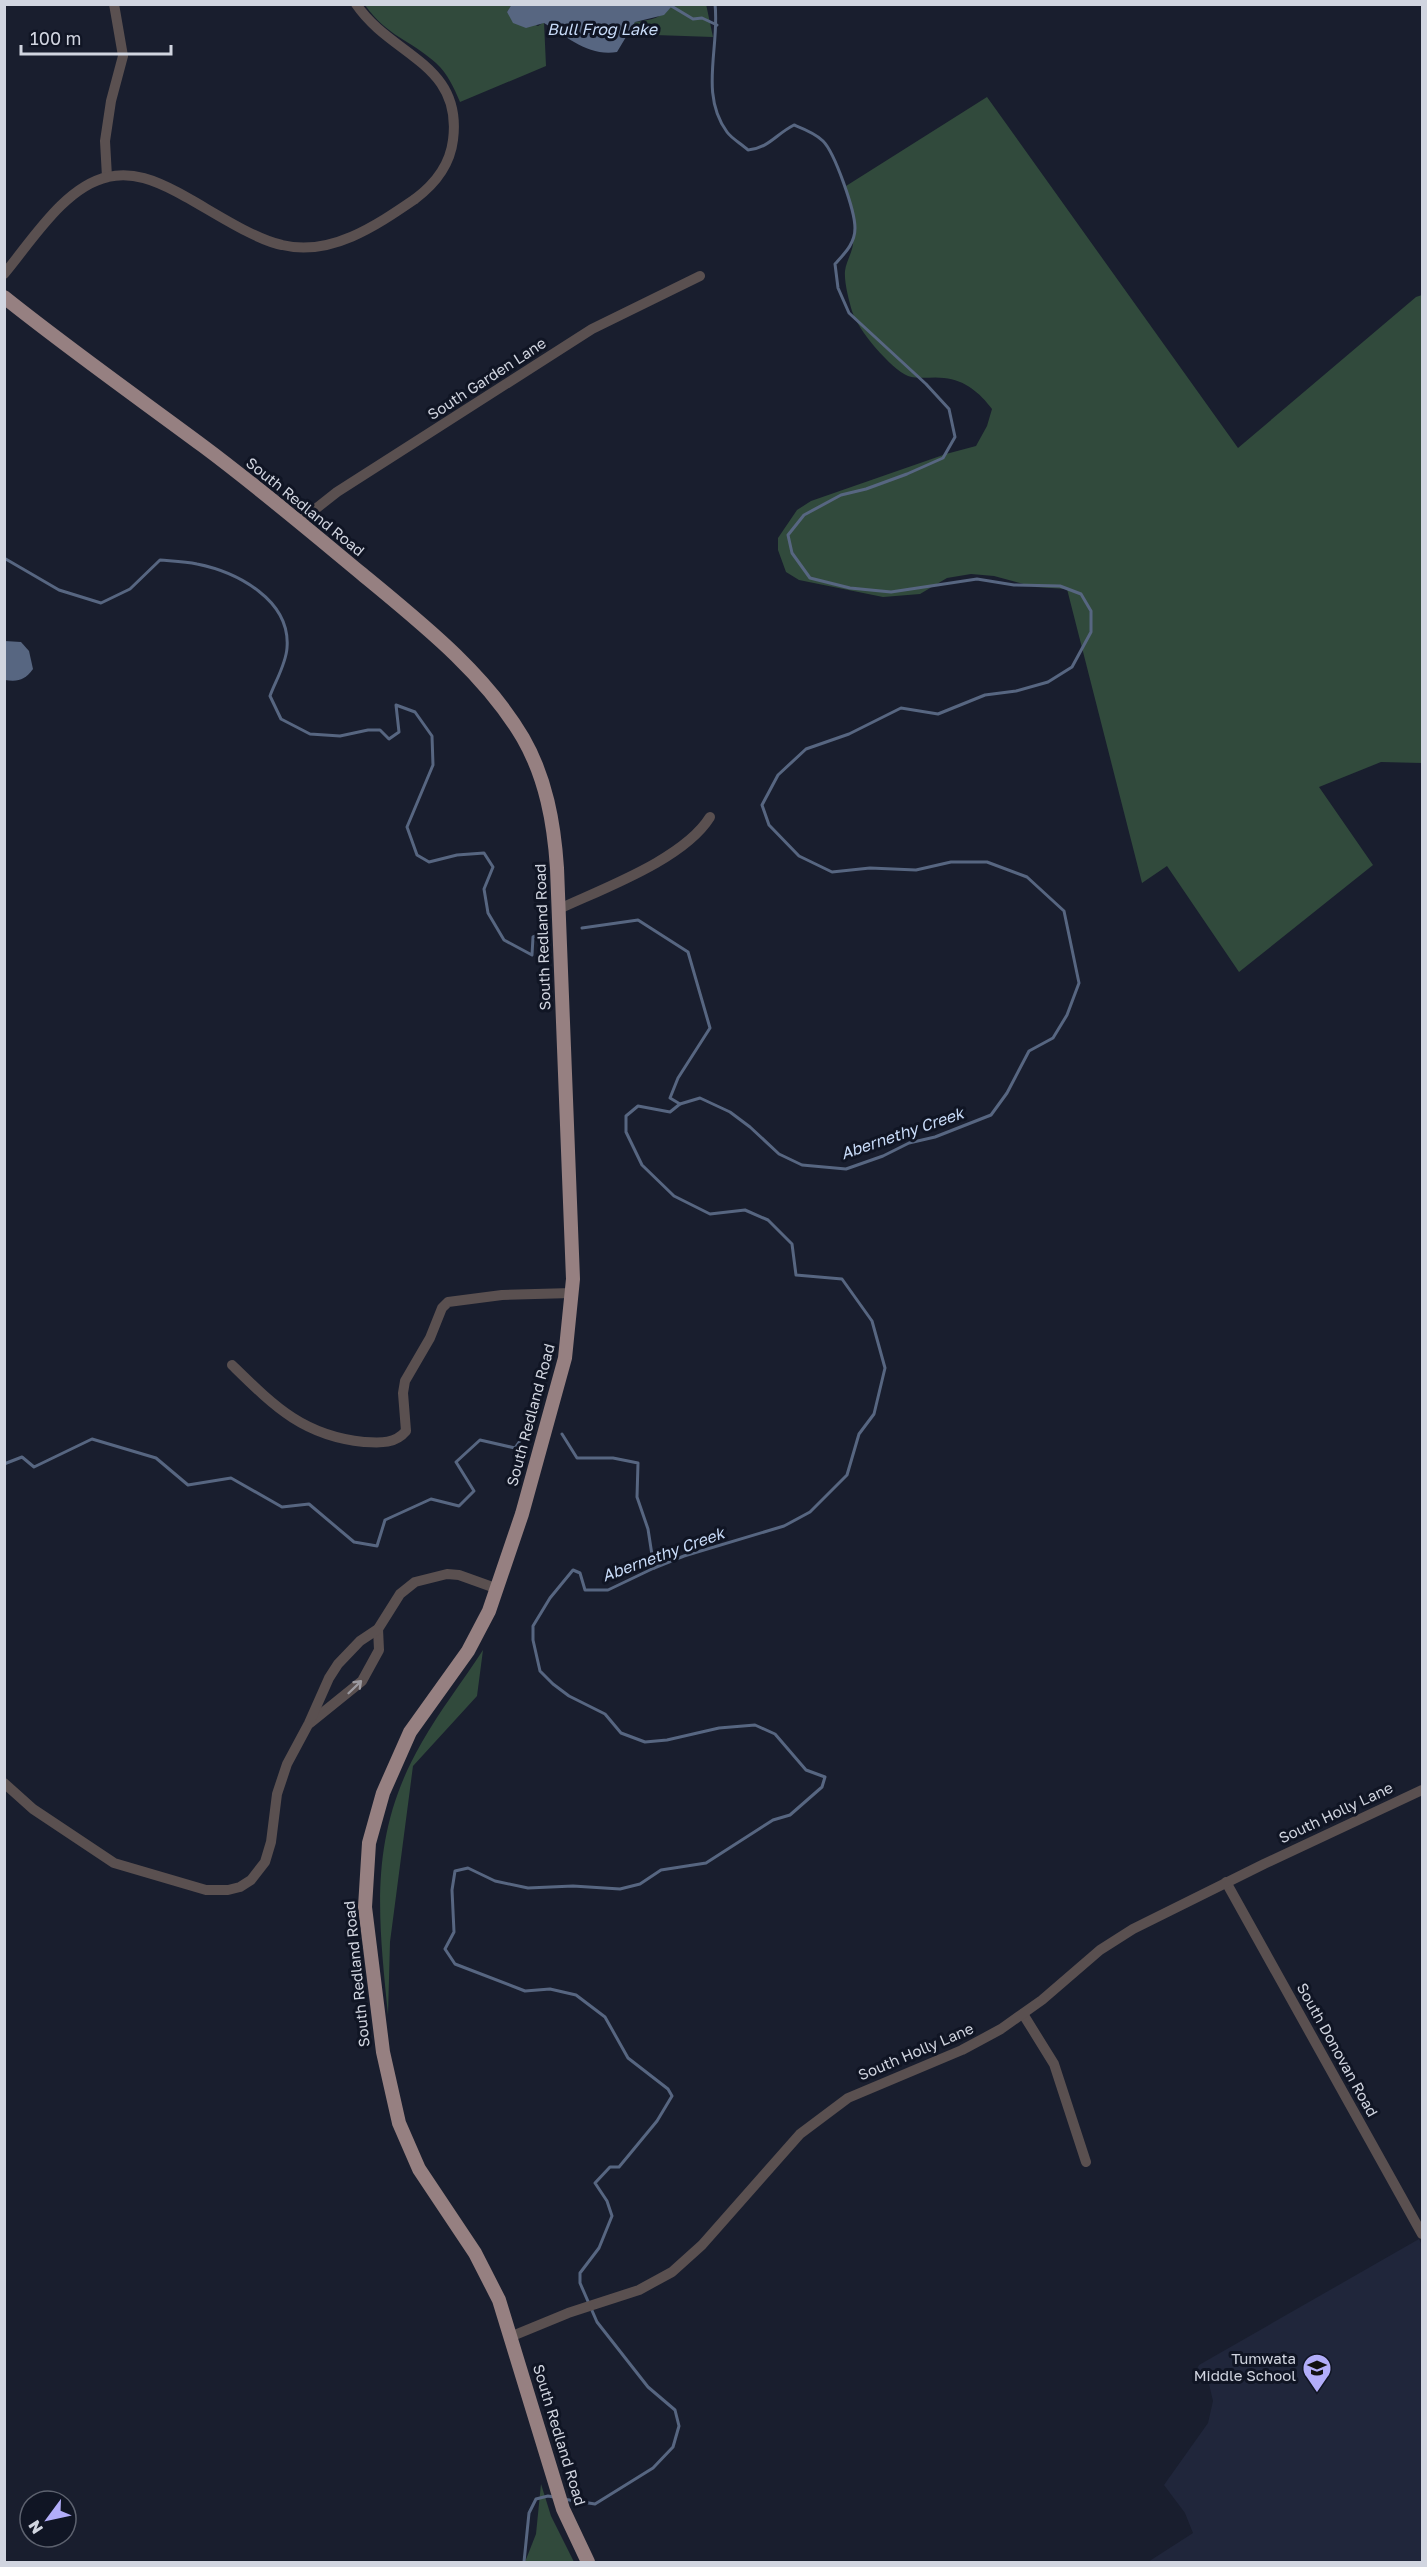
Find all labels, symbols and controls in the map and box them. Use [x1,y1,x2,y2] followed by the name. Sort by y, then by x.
[21,18,171,56] scale bar
[547,19,659,39] water label: Bull Frog Lake
[30,27,81,49] text: 100 m
[424,333,549,423] street label: South Garden Lane
[243,453,368,559] street label: South Redland Road
[530,863,554,1011] street label: South Redland Road
[838,1102,968,1163] water label: Abernethy Creek
[502,1341,558,1488] street label: South Redland Road
[599,1522,729,1585] water label: Abernethy Creek
[347,1679,362,1694] one-way arrow
[1276,1778,1396,1846] street label: South Holly Lane
[339,1900,373,2048] street label: South Redland Road
[1294,1979,1382,2120] street label: South Donovan Road
[855,2019,976,2084] street label: South Holly Lane
[1194,2349,1296,2384] place label: Tumwata Middle School
[1301,2352,1333,2394] school or university icon: Tumwata Middle School
[530,2362,590,2508] street label: South Redland Road
[18,2489,78,2549] north arrow
[24,2517,47,2538] text: N

